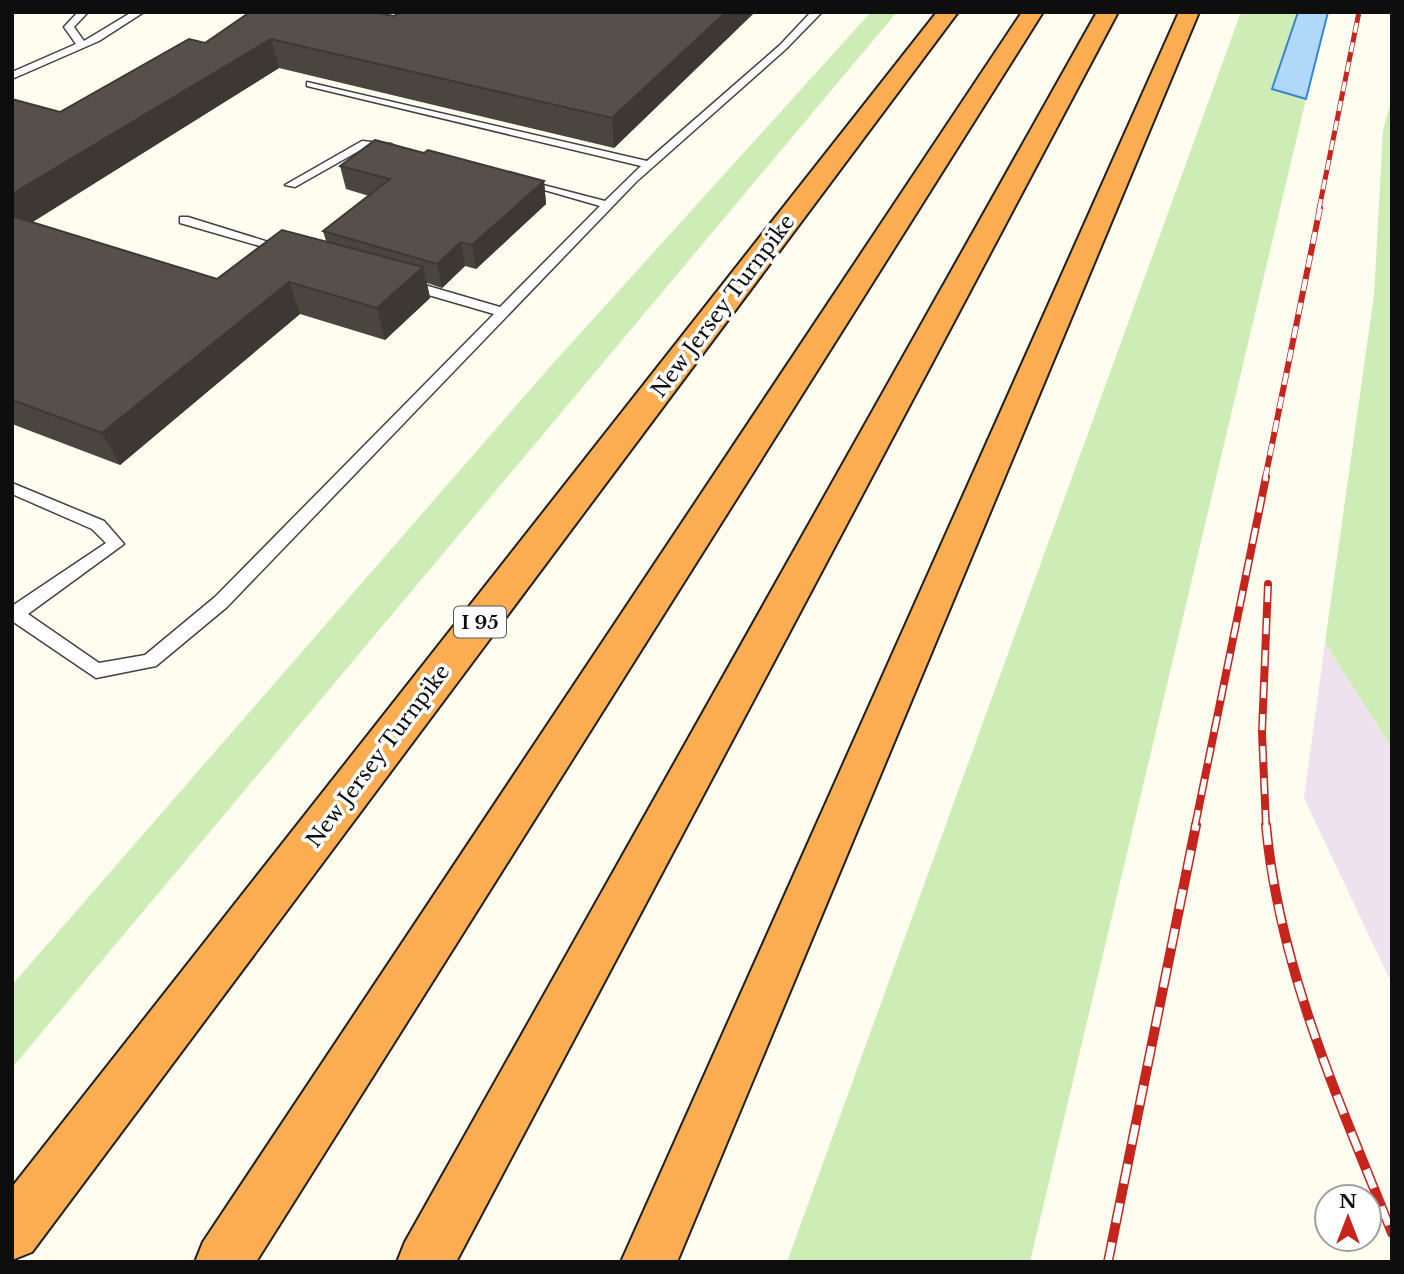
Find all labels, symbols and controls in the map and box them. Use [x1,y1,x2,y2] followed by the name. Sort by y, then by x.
[646,209,800,403] street label: New Jersey Turnpike
[454,607,506,638] road number: I 95
[301,659,455,853] street label: New Jersey Turnpike
[1313,1183,1383,1253] north arrow
[1339,1190,1357,1213] text: N

